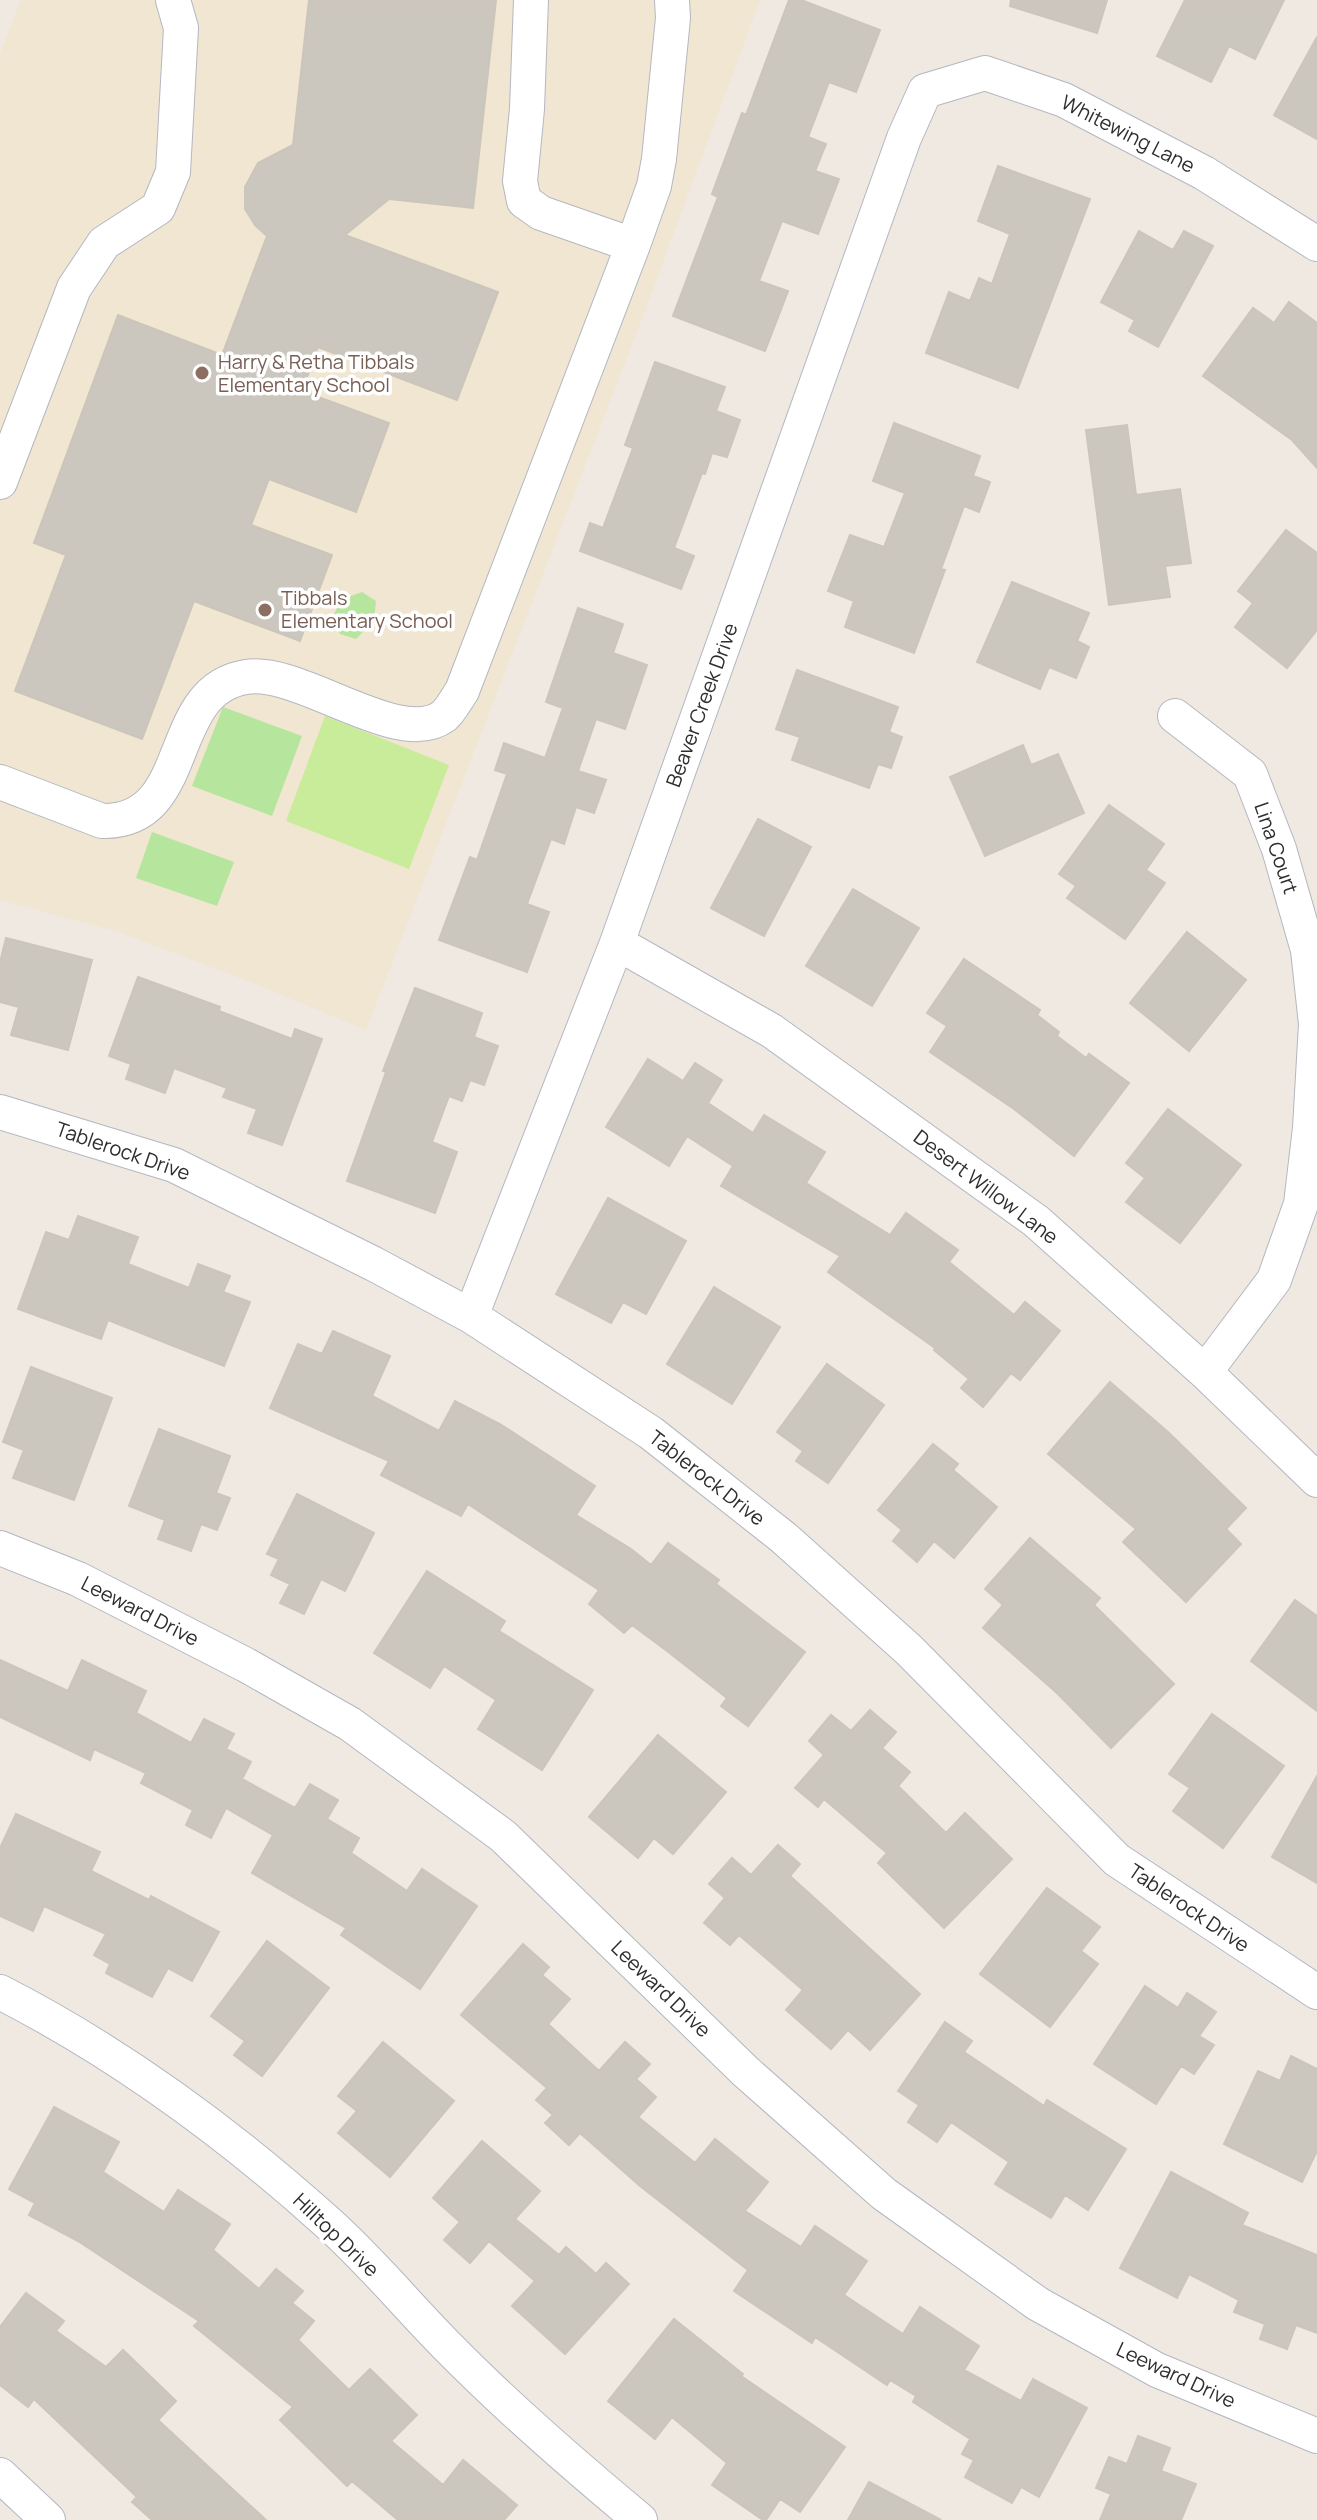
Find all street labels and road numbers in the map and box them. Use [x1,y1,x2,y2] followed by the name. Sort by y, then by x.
[1057,88,1200,179] street label: Whitewing Lane
[659,619,744,790] street label: Beaver Creek Drive
[1248,798,1305,897] street label: Lina Court
[52,1115,194,1186] street label: Tablerock Drive
[909,1123,1064,1250] street label: Desert Willow Lane
[644,1424,771,1531] street label: Tablerock Drive
[77,1569,204,1652] street label: Leeward Drive
[1124,1857,1255,1958] street label: Tablerock Drive
[606,1934,717,2043] street label: Leeward Drive
[287,2187,385,2282] street label: Hilltop Drive
[1112,2335,1240,2414] street label: Leeward Drive

